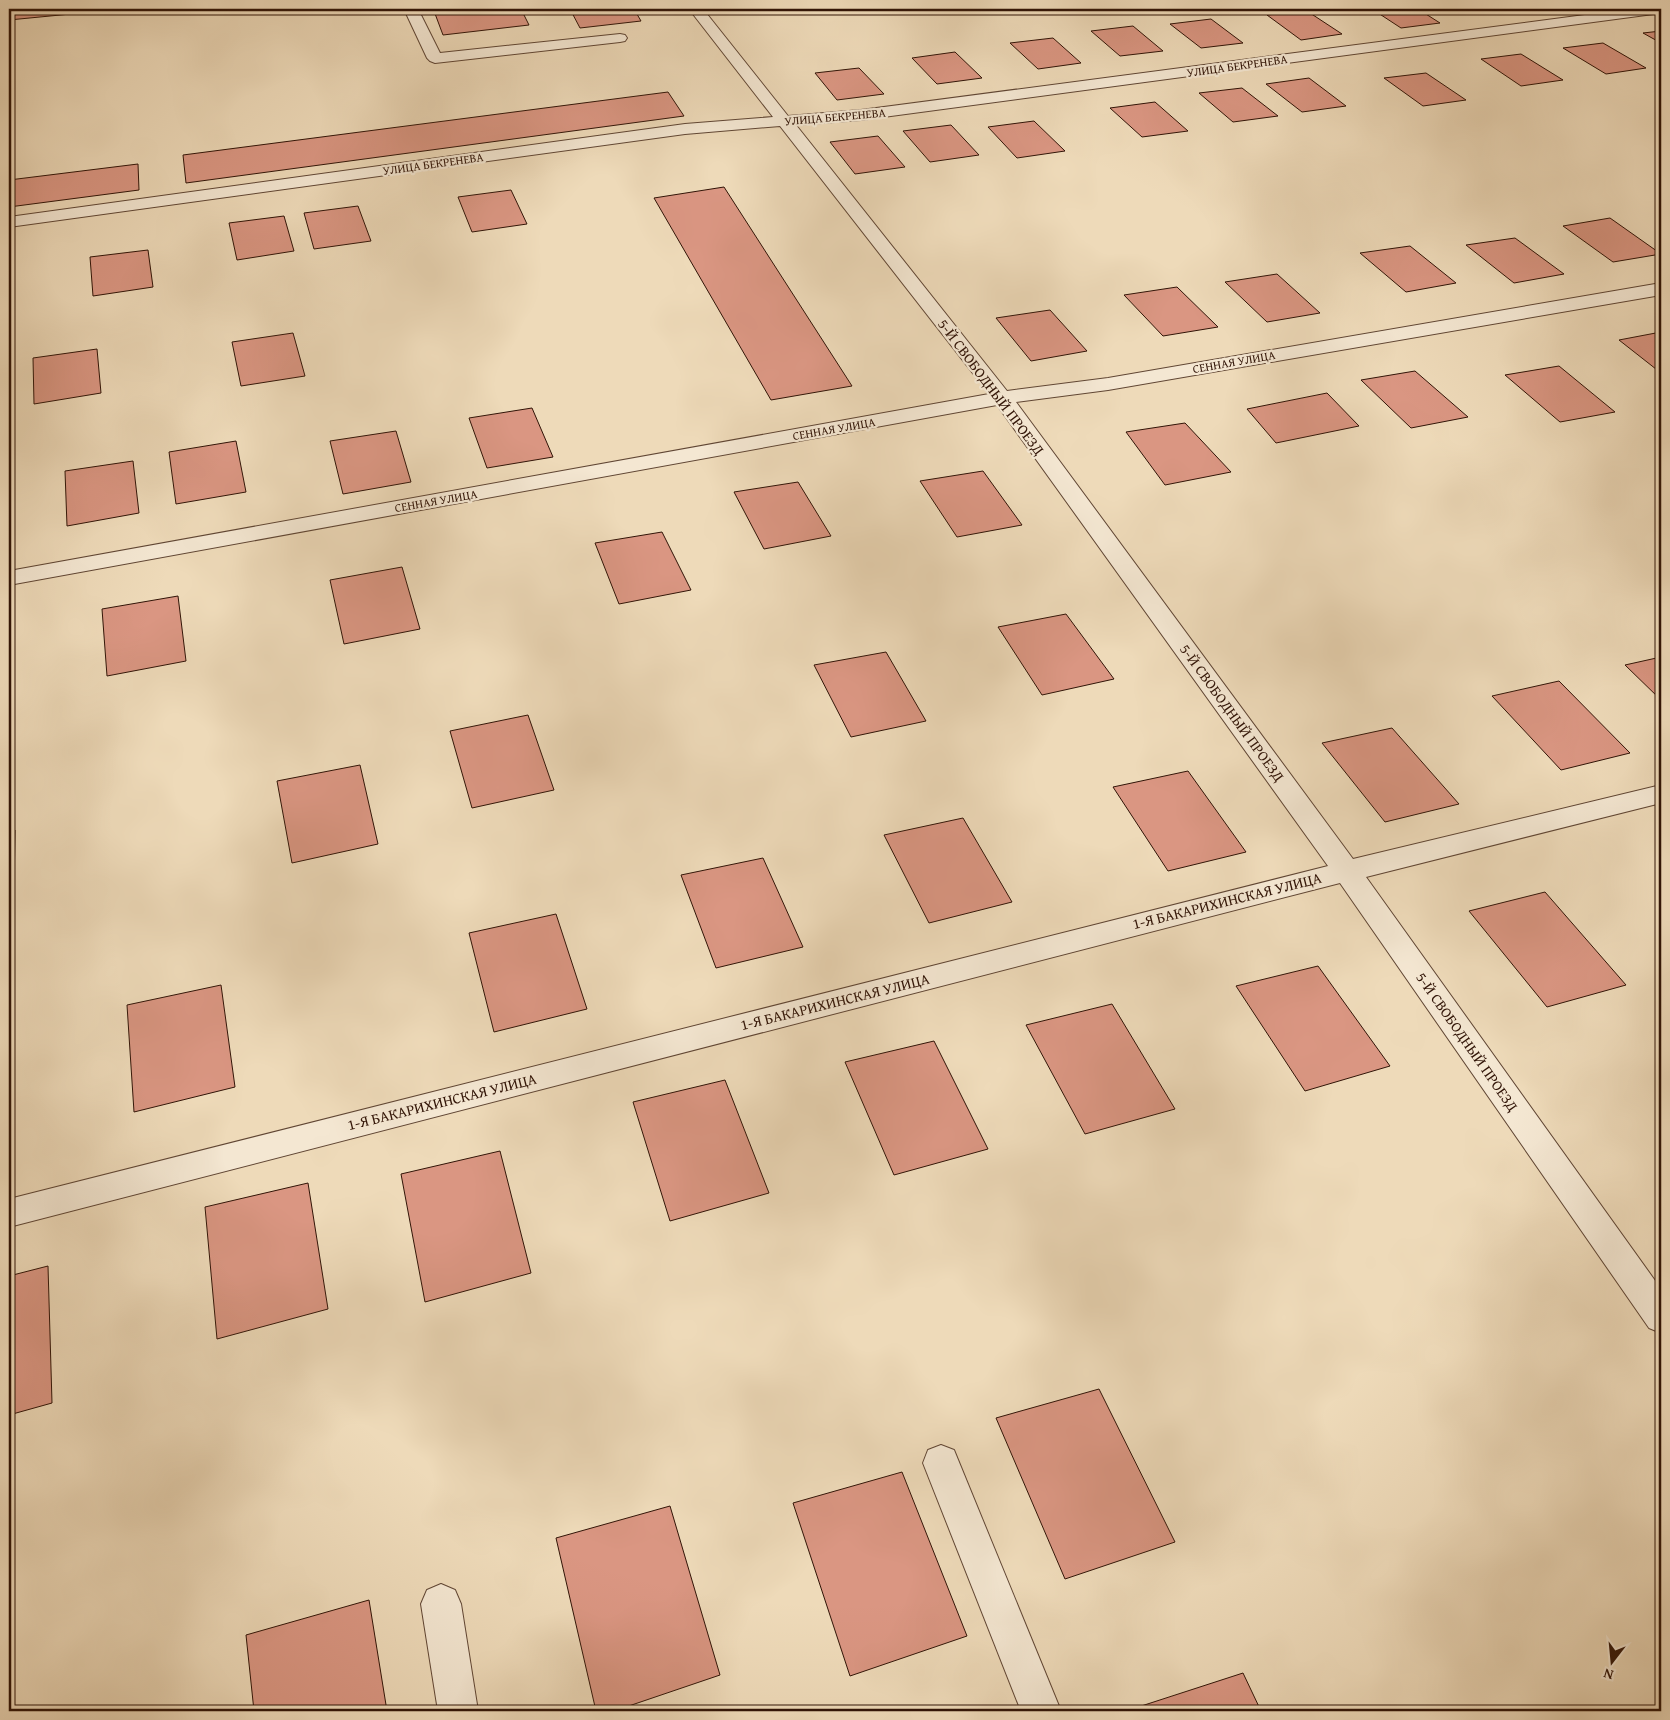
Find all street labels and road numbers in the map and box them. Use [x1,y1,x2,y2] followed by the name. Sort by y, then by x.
[1185,50,1289,81] street label: УЛИЦА БЕКРЕНЕВА
[784,104,887,129] street label: УЛИЦА БЕКРЕНЕВА
[381,148,485,179] street label: УЛИЦА БЕКРЕНЕВА
[933,314,1050,459] street label: 5-Й СВОБОДНЫЙ ПРОЕЗД
[1191,346,1277,377] street label: СЕННАЯ УЛИЦА
[791,413,877,444] street label: СЕННАЯ УЛИЦА
[393,485,479,516] street label: СЕННАЯ УЛИЦА
[1175,640,1290,786] street label: 5-Й СВОБОДНЫЙ ПРОЕЗД
[1130,867,1324,934] street label: 1-Я БАКАРИХИНСКАЯ УЛИЦА
[738,968,932,1035] street label: 1-Я БАКАРИХИНСКАЯ УЛИЦА
[1411,968,1524,1116] street label: 5-Й СВОБОДНЫЙ ПРОЕЗД
[345,1068,539,1135] street label: 1-Я БАКАРИХИНСКАЯ УЛИЦА

